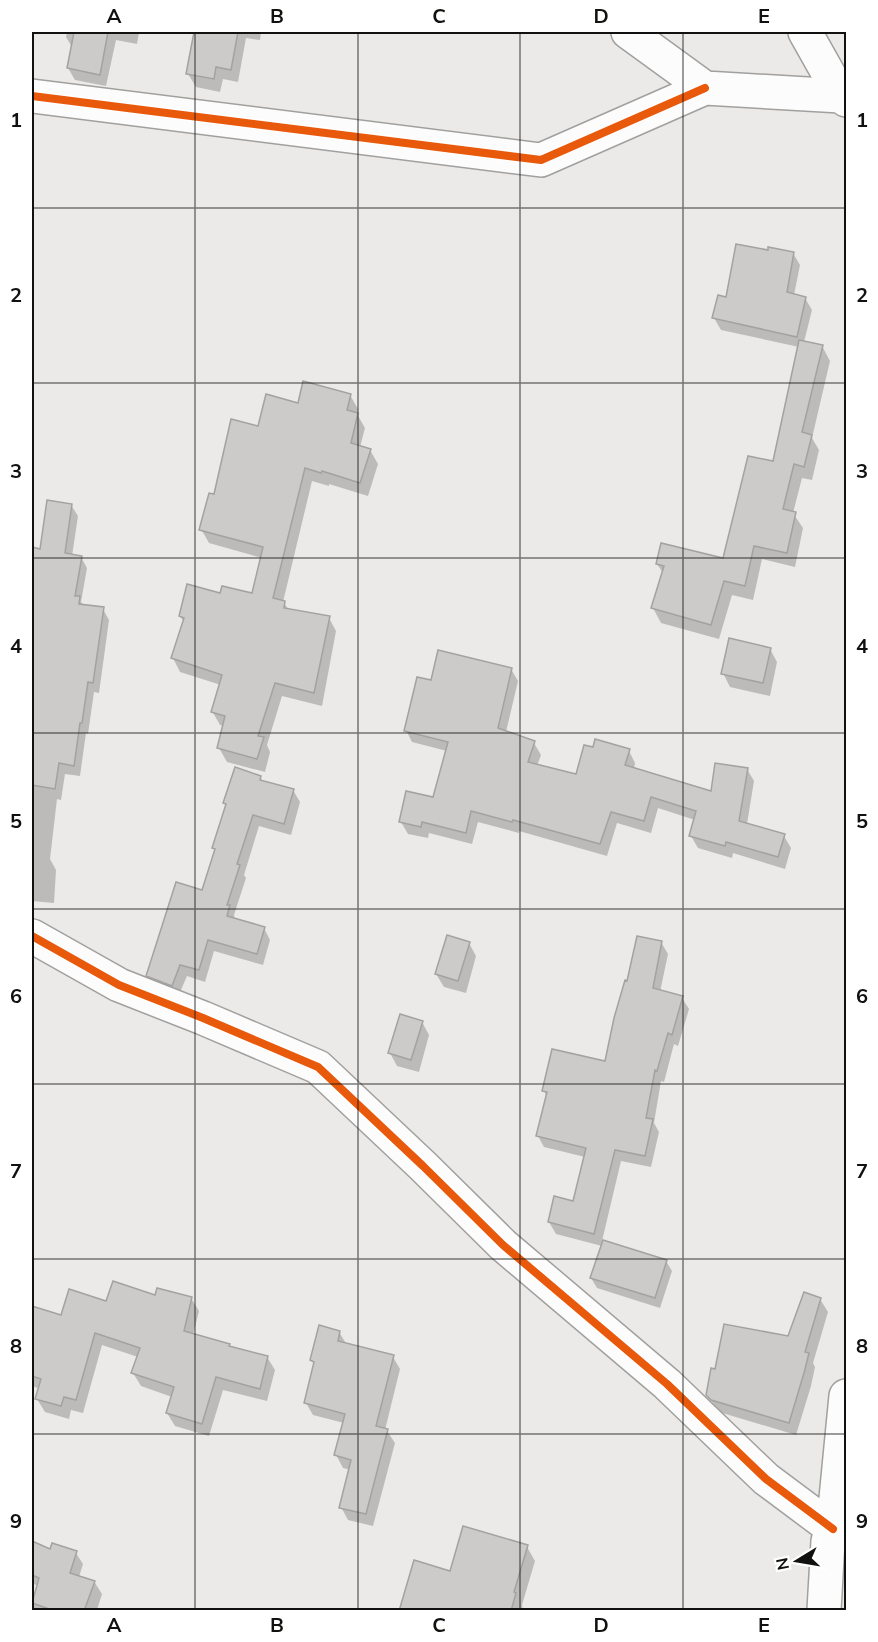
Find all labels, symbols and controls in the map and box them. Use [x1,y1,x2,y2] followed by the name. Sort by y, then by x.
[107,3,122,28] text: A
[270,3,284,28] text: B
[432,3,446,28] text: C
[593,3,609,28] text: D
[758,3,770,28] text: E
[10,107,22,132] text: 1
[856,107,868,132] text: 1
[10,282,22,307] text: 2
[856,282,868,307] text: 2
[10,458,22,483] text: 3
[856,458,868,483] text: 3
[10,633,22,658] text: 4
[856,633,868,658] text: 4
[10,808,22,833] text: 5
[856,808,868,833] text: 5
[10,983,22,1008] text: 6
[856,983,868,1008] text: 6
[10,1158,22,1183] text: 7
[856,1158,868,1183] text: 7
[10,1333,22,1358] text: 8
[856,1333,868,1358] text: 8
[10,1508,22,1533] text: 9
[856,1508,868,1533] text: 9
[767,1531,827,1591] north arrow
[771,1556,793,1572] text: N
[107,1612,122,1637] text: A
[270,1612,284,1637] text: B
[432,1612,446,1637] text: C
[593,1612,609,1637] text: D
[758,1612,770,1637] text: E

